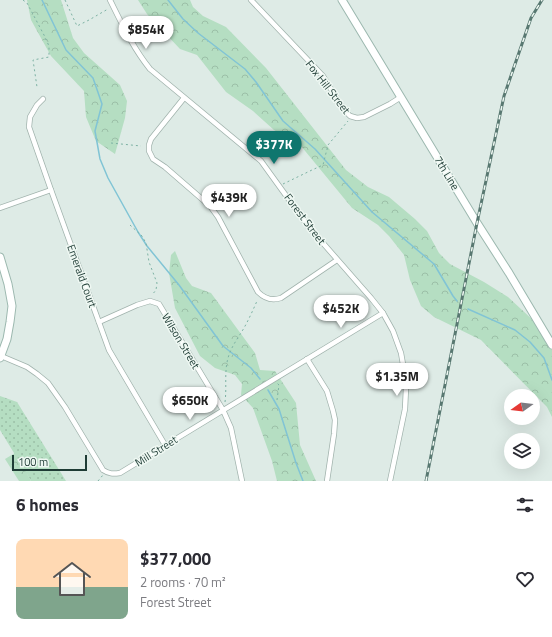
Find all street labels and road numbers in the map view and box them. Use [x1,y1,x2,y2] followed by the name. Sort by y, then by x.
[302,57,354,117] street label: Fox Hill Street
[430,153,464,194] street label: 7th Line
[280,190,330,248] street label: Forest Street
[63,242,101,310] street label: Emerald Court
[158,310,204,372] street label: Wilson Street
[132,432,180,470] street label: Mill Street

